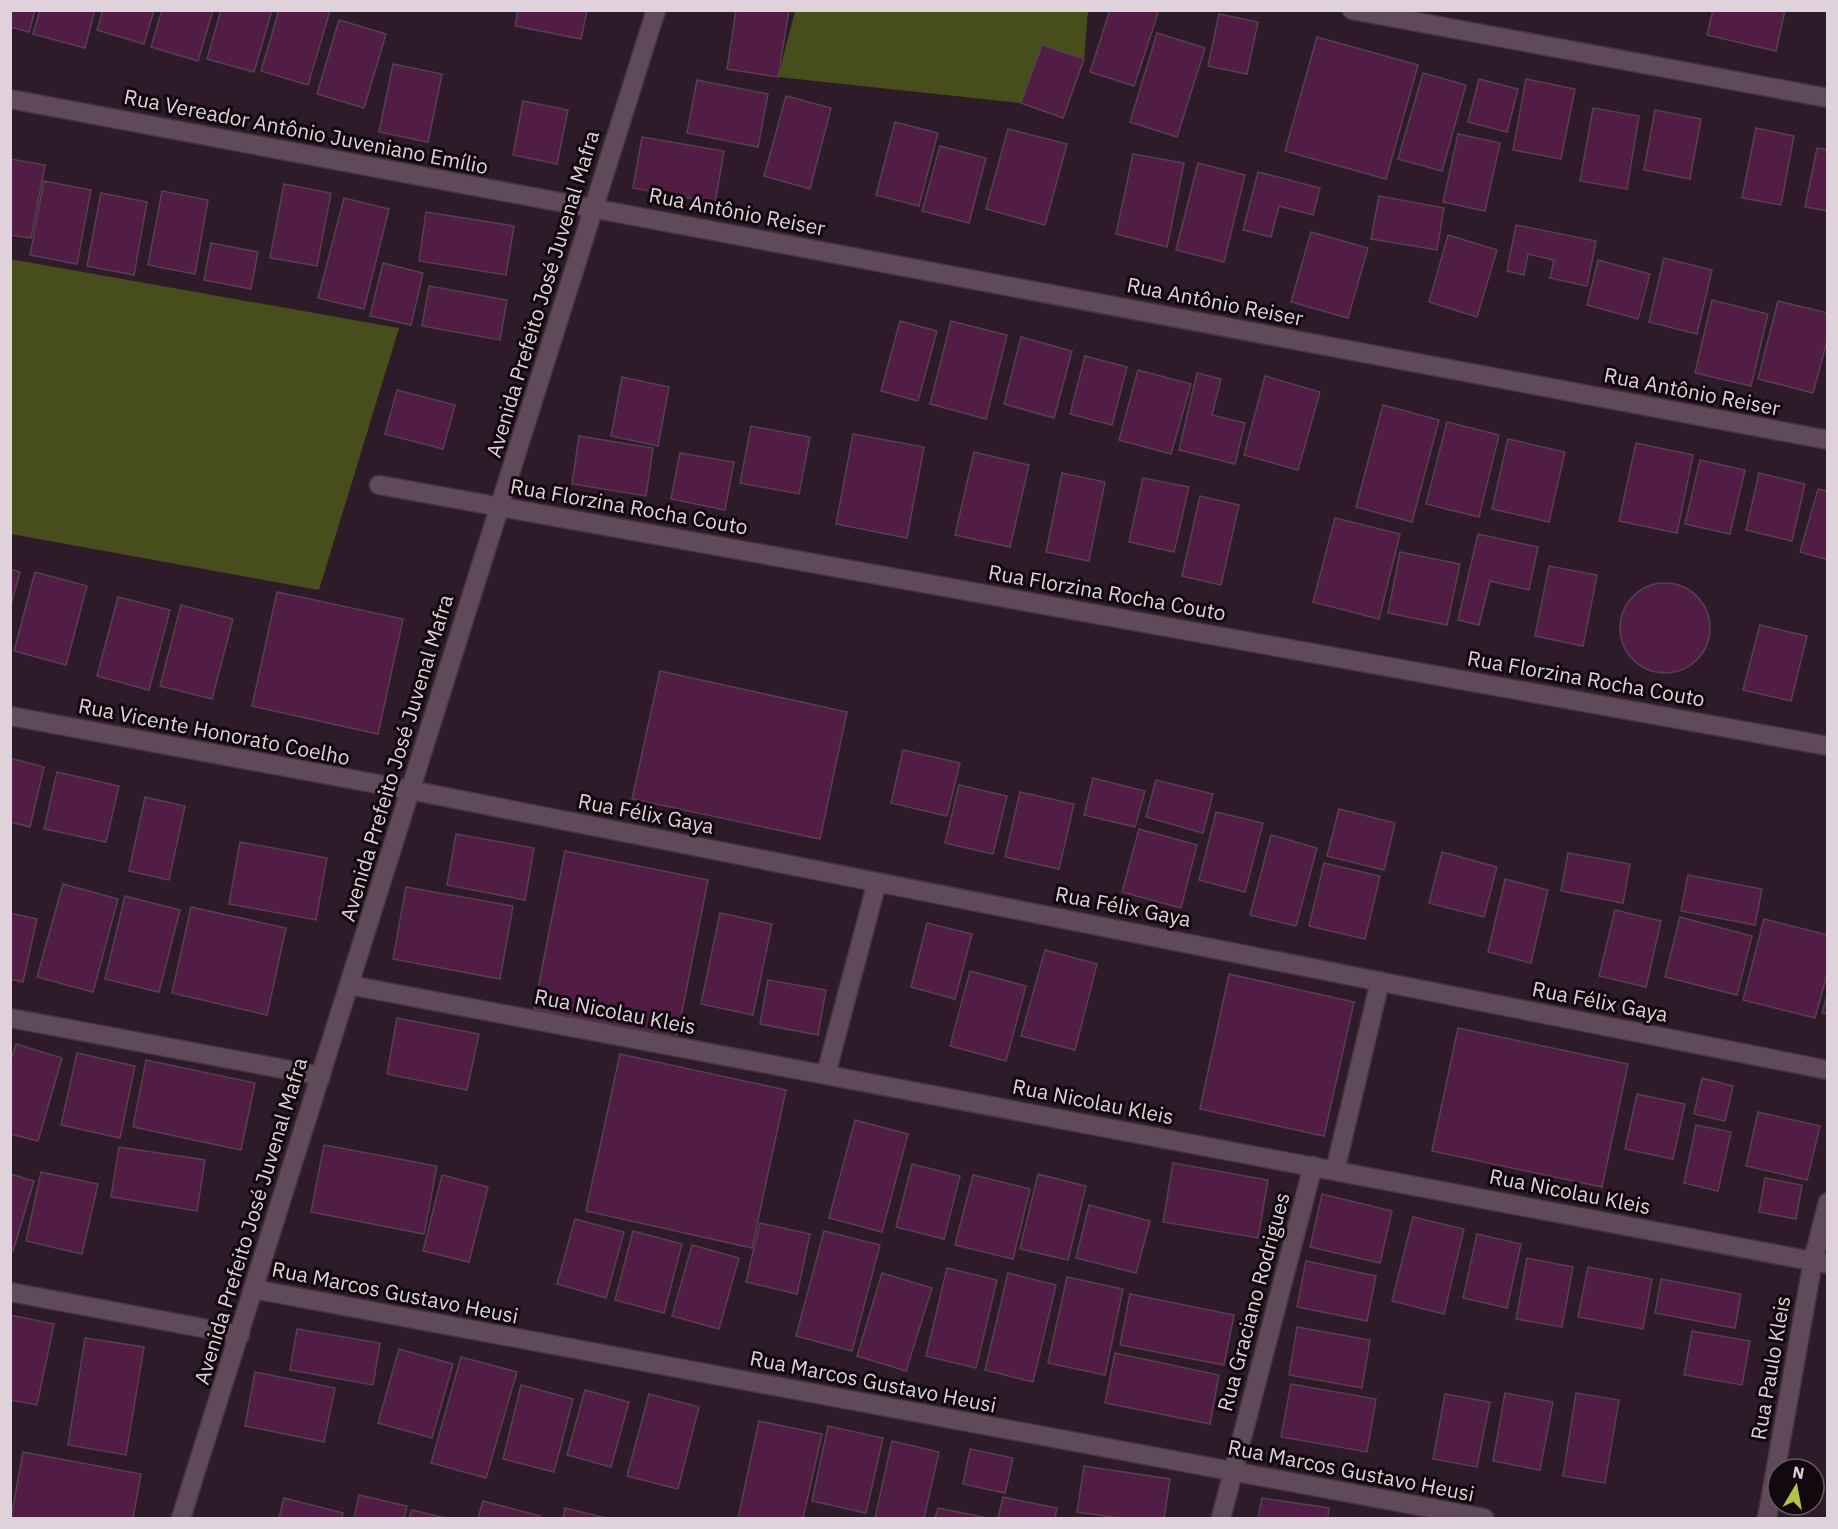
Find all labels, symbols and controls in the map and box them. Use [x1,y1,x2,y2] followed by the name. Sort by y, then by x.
[122,82,491,180] street label: Rua Vereador Antônio Juveniano Emílio
[479,127,605,461] street label: Avenida Prefeito José Juvenal Mafra
[647,180,828,242] street label: Rua Antônio Reiser
[1125,270,1306,332] street label: Rua Antônio Reiser
[1602,360,1783,422] street label: Rua Antônio Reiser
[508,471,750,541] street label: Rua Florzina Rocha Couto
[986,557,1228,627] street label: Rua Florzina Rocha Couto
[333,591,459,925] street label: Avenida Prefeito José Juvenal Mafra
[1465,643,1707,713] street label: Rua Florzina Rocha Couto
[76,691,352,771] street label: Rua Vicente Honorato Coelho
[576,786,717,840] street label: Rua Félix Gaya
[1053,879,1194,933] street label: Rua Félix Gaya
[1530,974,1671,1028] street label: Rua Félix Gaya
[532,982,698,1040] street label: Rua Nicolau Kleis
[187,1054,313,1388] street label: Avenida Prefeito José Juvenal Mafra
[1010,1072,1176,1130] street label: Rua Nicolau Kleis
[1487,1162,1653,1220] street label: Rua Nicolau Kleis
[1210,1189,1296,1414] street label: Rua Graciano Rodrigues
[270,1254,521,1330] street label: Rua Marcos Gustavo Heusi
[1744,1294,1796,1442] street label: Rua Paulo Kleis
[748,1343,999,1419] street label: Rua Marcos Gustavo Heusi
[1226,1432,1477,1508] street label: Rua Marcos Gustavo Heusi
[1766,1457,1826,1517] north arrow
[1791,1461,1806,1483] text: N

